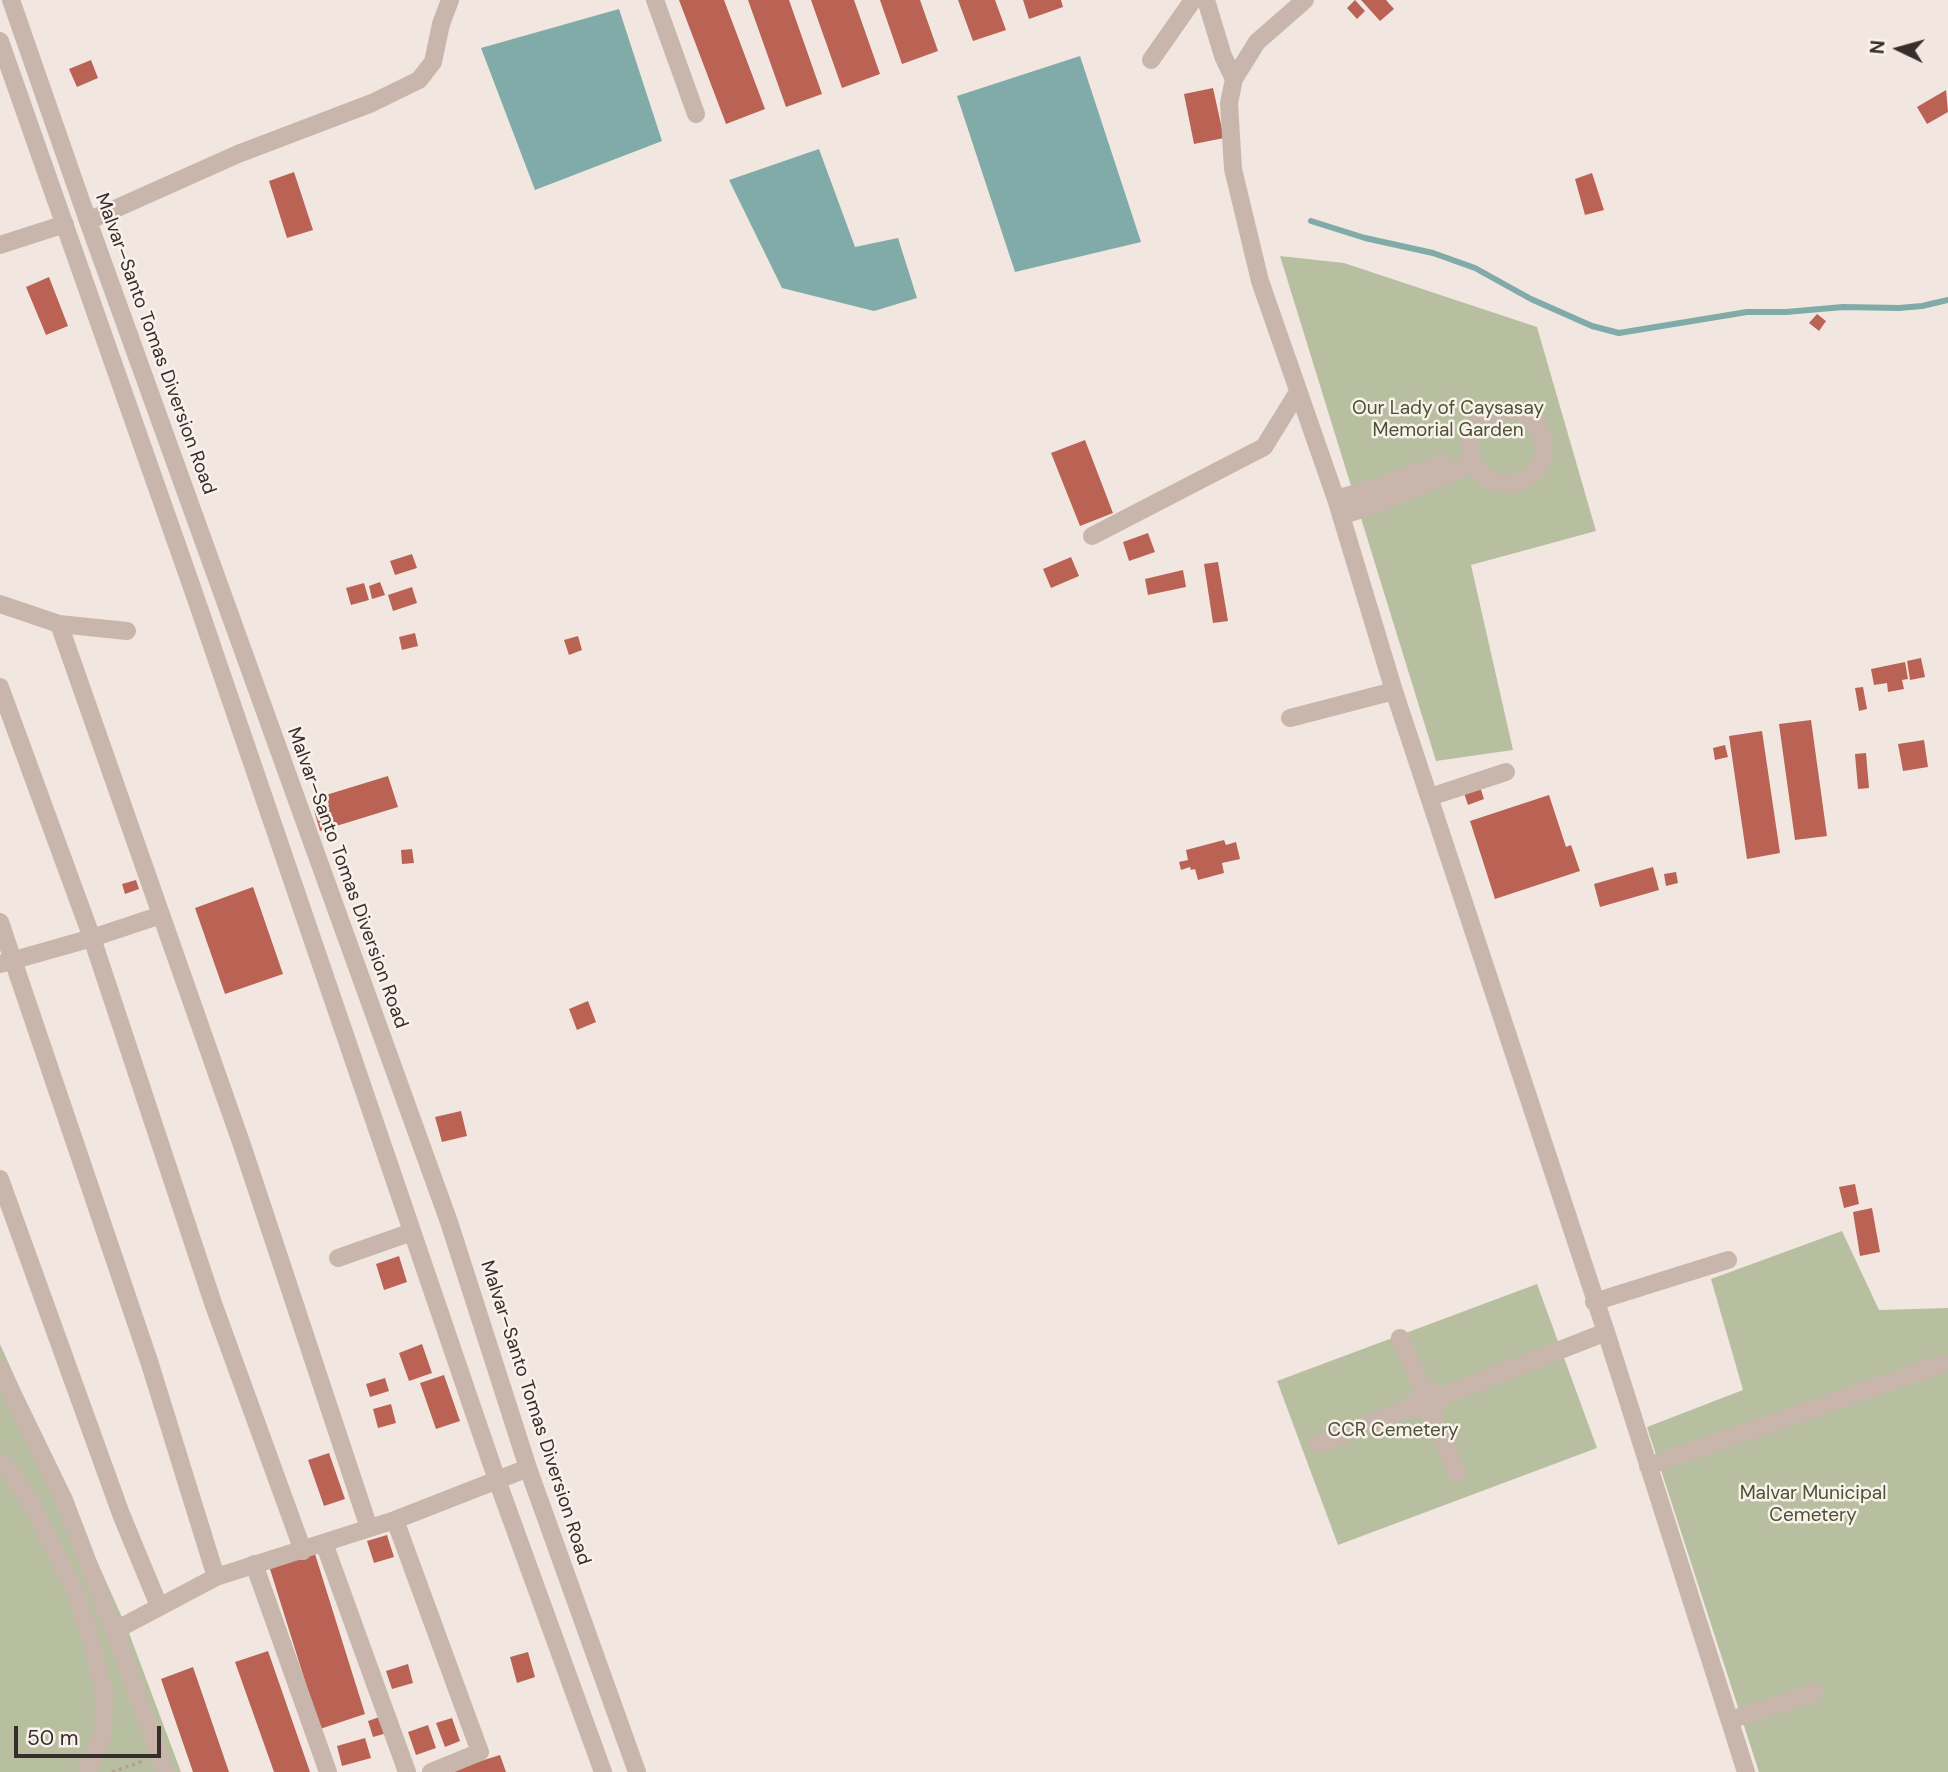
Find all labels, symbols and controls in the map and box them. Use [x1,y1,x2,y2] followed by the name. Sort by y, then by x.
[1864,14,1934,84] north arrow
[1865,39,1891,55] text: N
[90,190,220,498] street label: Malvar–Santo Tomas Diversion Road
[1352,398,1544,442] park label: Our Lady of Caysasay Memorial Garden
[282,724,412,1032] street label: Malvar–Santo Tomas Diversion Road
[475,1258,595,1568] street label: Malvar–Santo Tomas Diversion Road
[1328,1420,1458,1442] park label: CCR Cemetery
[1740,1483,1886,1527] park label: Malvar Municipal Cemetery
[18,1712,164,1756] scale bar
[27,1724,78,1752] text: 50 m

